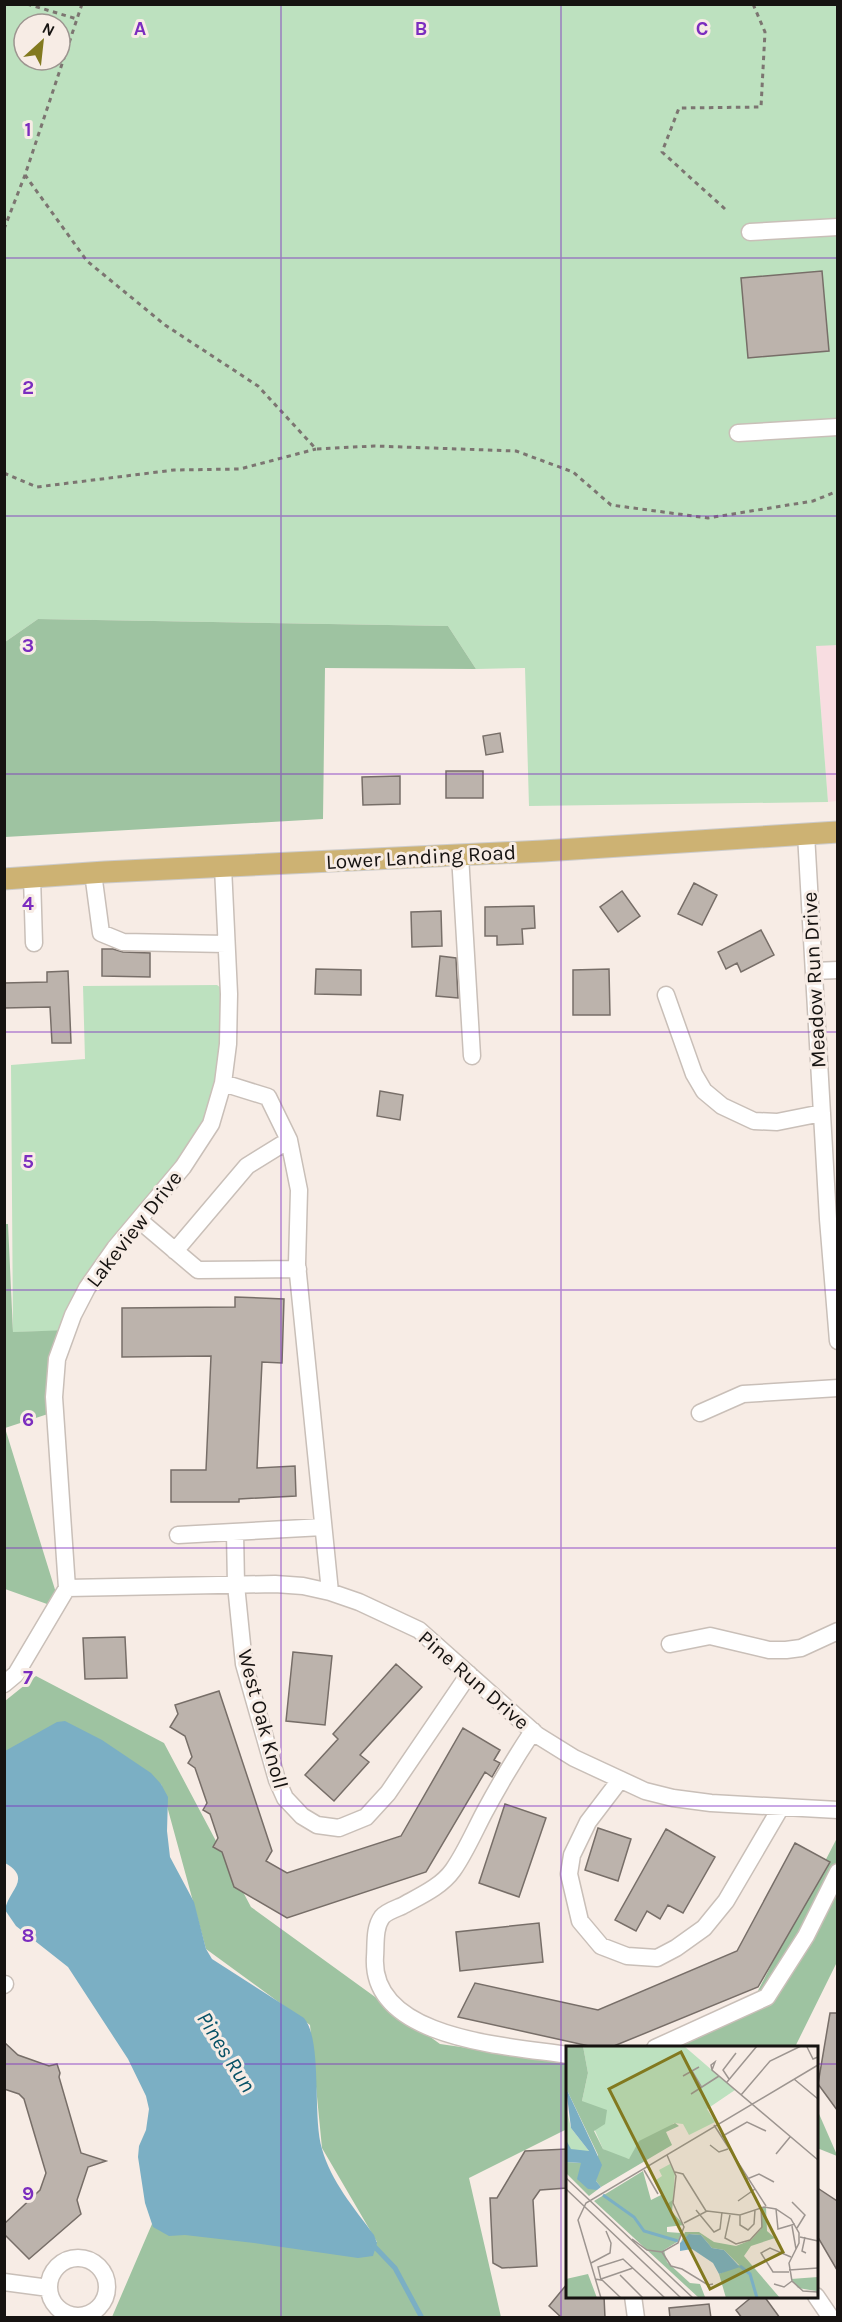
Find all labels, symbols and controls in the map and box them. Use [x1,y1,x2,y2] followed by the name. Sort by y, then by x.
[12,12,72,72] north arrow
[134,17,147,40] text: A
[415,17,427,40] text: B
[696,17,708,40] text: C
[39,18,58,40] text: N
[24,118,32,141] text: 1
[22,376,34,399] text: 2
[22,634,34,657] text: 3
[325,840,517,874] street label: Lower Landing Road
[797,891,831,1069] street label: Meadow Run Drive
[22,892,34,915] text: 4
[22,1150,34,1173] text: 5
[81,1166,187,1292] street label: Lakeview Drive
[22,1408,34,1431] text: 6
[414,1625,534,1735] street label: Pine Run Drive
[233,1647,293,1791] street label: West Oak Knoll
[23,1666,33,1689] text: 7
[22,1924,34,1947] text: 8
[191,2007,261,2097] water label: Pines Run
[566,2046,818,2298] inset map
[22,2182,34,2205] text: 9

